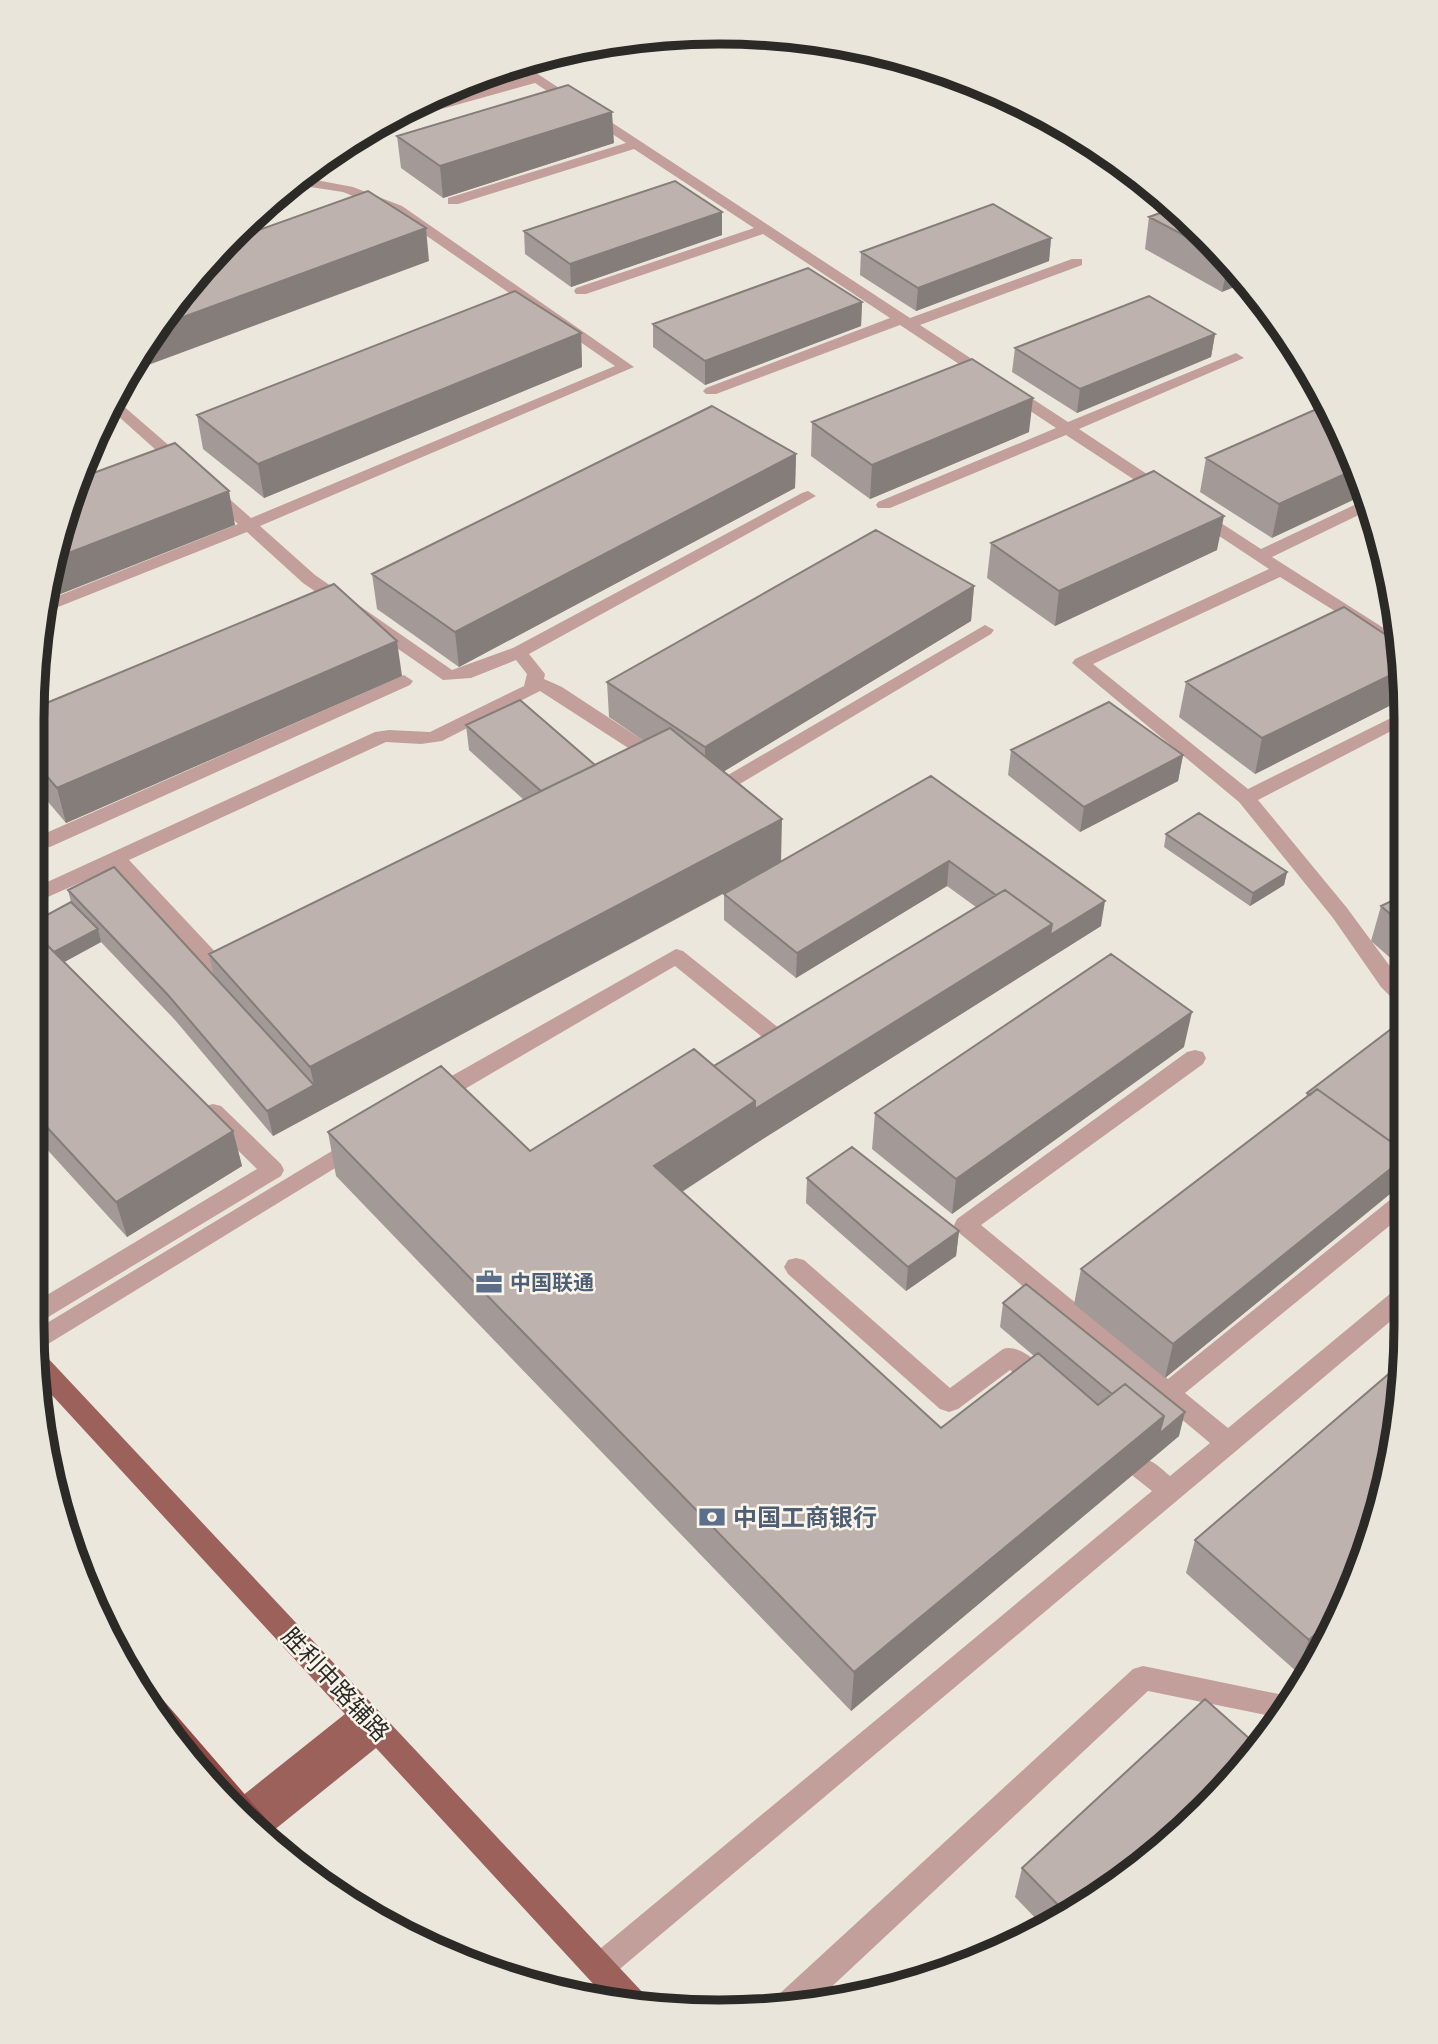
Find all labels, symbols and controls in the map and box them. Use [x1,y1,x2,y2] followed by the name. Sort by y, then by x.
[474,1267,504,1297] office icon: 中国联通
[510,1269,594,1295] place label: 中国联通
[697,1502,727,1532] bank icon: 中国工商银行
[733,1502,877,1532] place label: 中国工商银行
[276,1621,396,1747] street label: 胜利中路辅路

